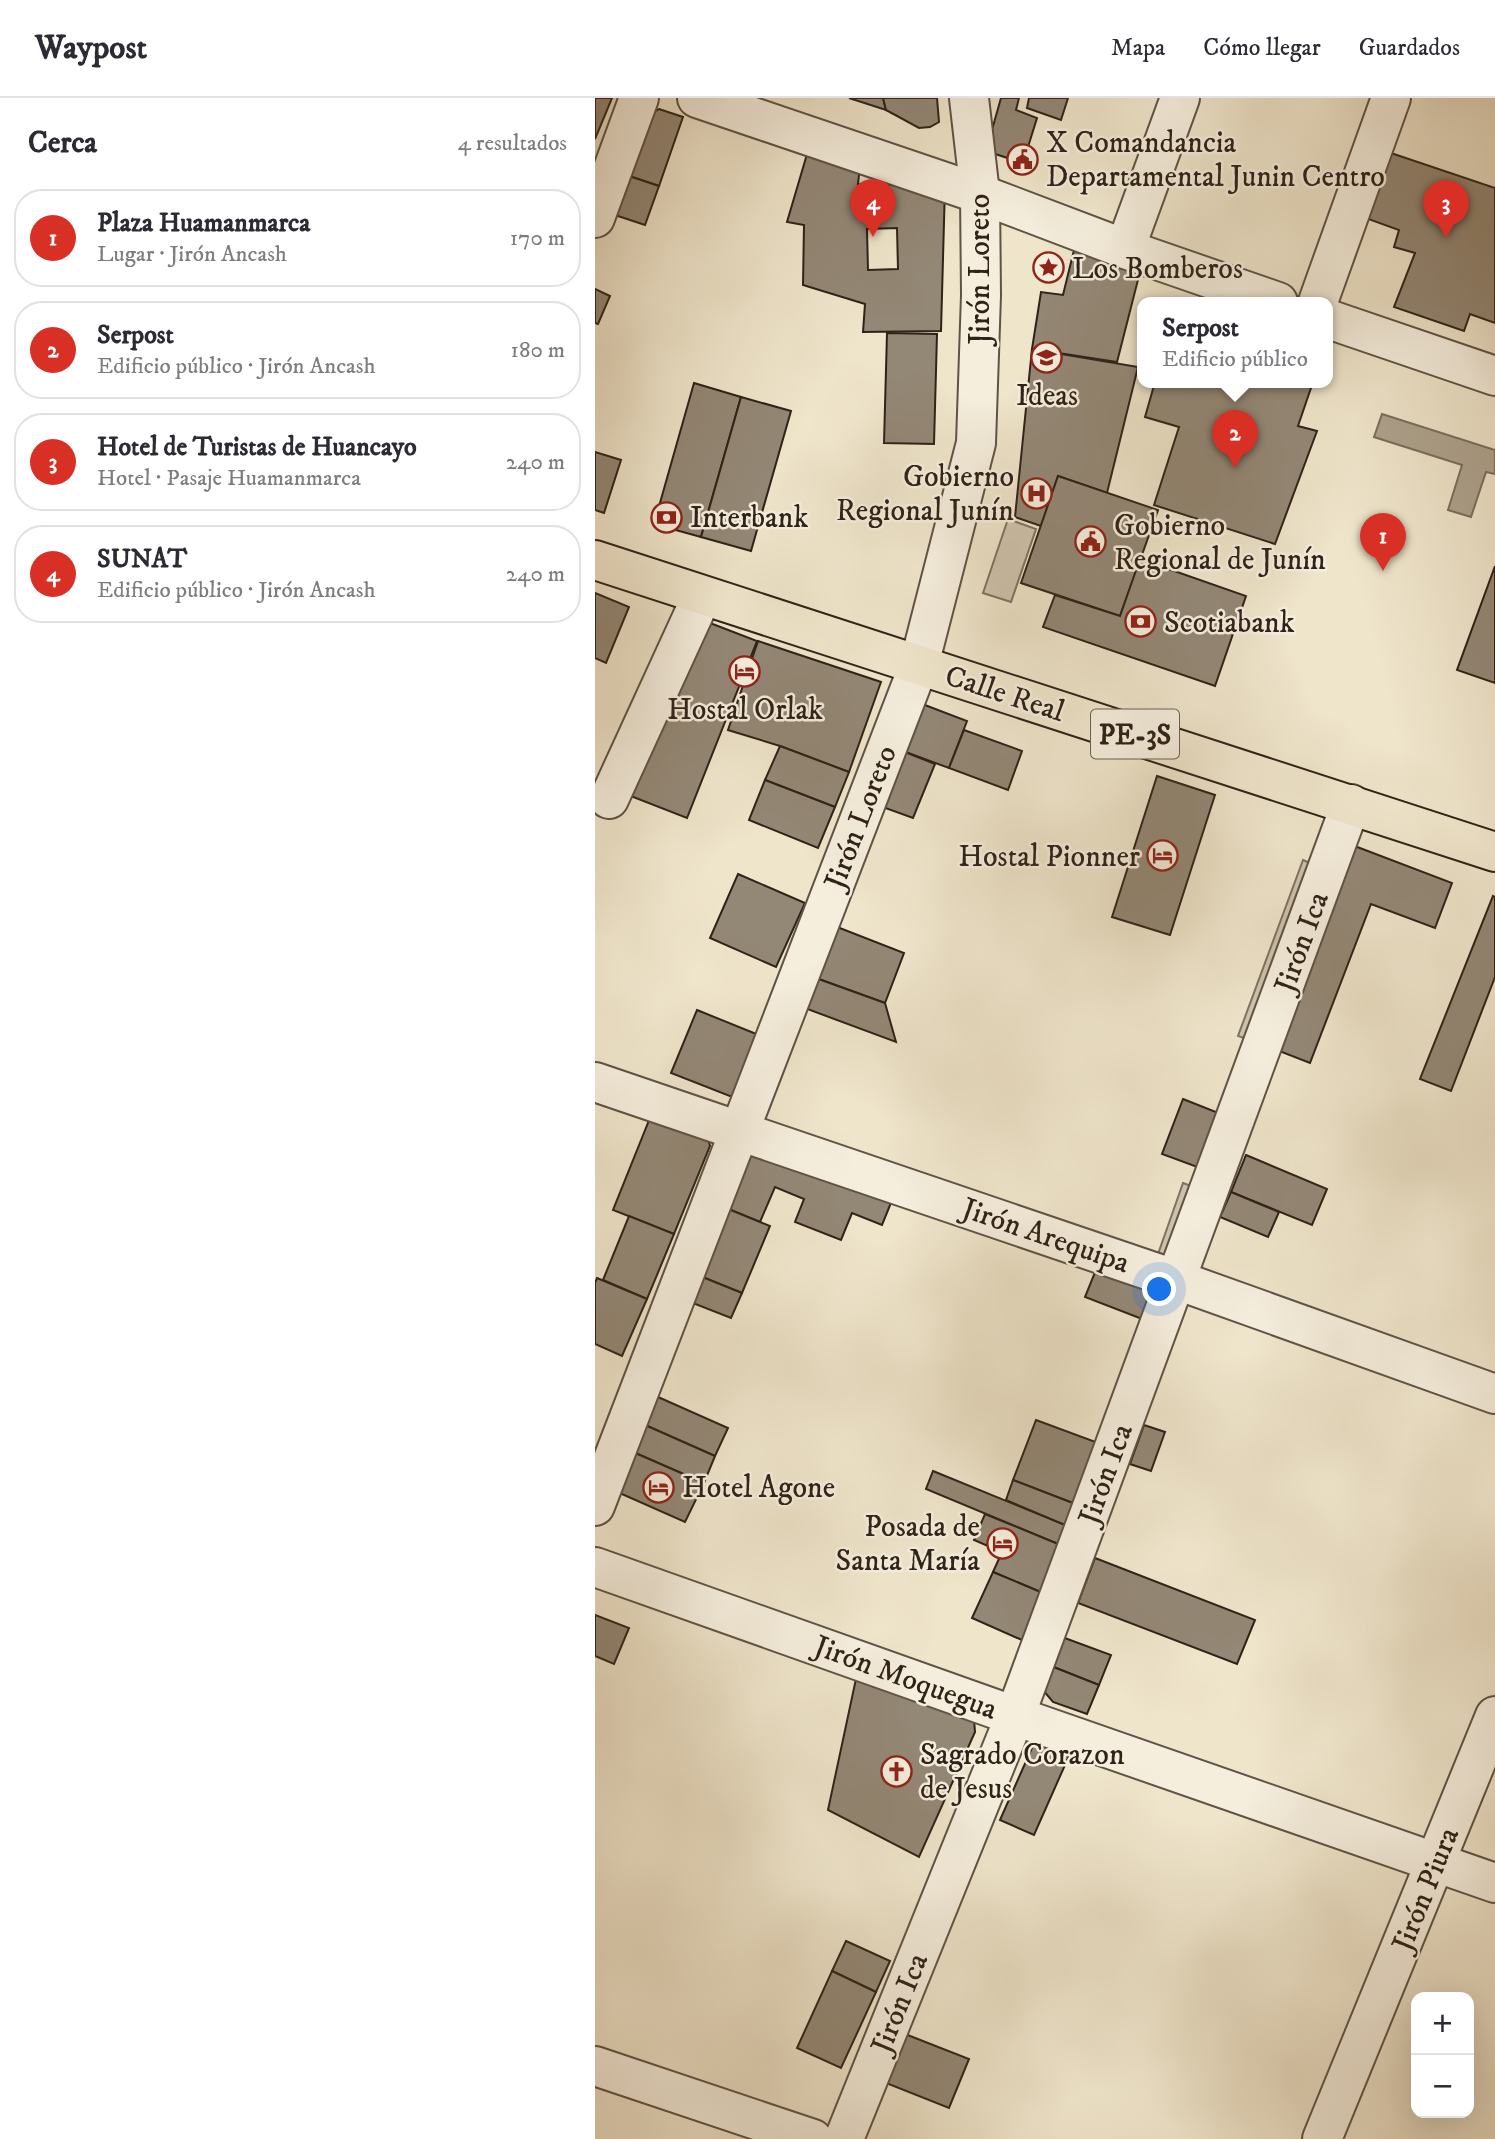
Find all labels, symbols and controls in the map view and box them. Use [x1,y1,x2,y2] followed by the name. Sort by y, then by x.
[35,28,147,69] text: Waypost
[1111,33,1165,63] text: Mapa
[1203,33,1321,63] text: Cómo llegar
[1359,33,1460,63] text: Guardados
[28,125,97,162] text: Cerca
[1046,125,1385,196] place label: X Comandancia Departamental Junin Centro
[458,129,567,158] text: 4 resultados
[1006,142,1040,176] public building icon: X Comandancia Departamental Junin Centro
[850,179,896,237] pin: 4
[1423,180,1469,238] pin: 3
[962,194,999,347] street label: Jirón Loreto
[97,207,310,240] text: Plaza Huamanmarca
[49,224,57,253] text: 1
[510,224,565,253] text: 170 m
[97,240,287,269] text: Lugar · Jirón Ancash
[1032,251,1066,285] place icon: Los Bomberos
[1072,251,1243,288] place label: Los Bomberos
[1137,297,1333,388] popup
[1162,312,1239,345] text: Serpost
[97,319,174,352] text: Serpost
[47,336,59,365] text: 2
[510,336,565,365] text: 180 m
[1030,340,1064,374] school or university icon: Ideas
[1162,345,1308,374] text: Edificio público
[97,352,376,381] text: Edificio público · Jirón Ancash
[1016,378,1078,415] place label: Ideas
[1212,410,1258,468] pin: 2
[97,431,417,464] text: Hotel de Turistas de Huancayo
[49,448,57,477] text: 3
[506,448,565,477] text: 240 m
[836,459,1014,530] place label: Gobierno Regional Junín
[97,464,361,493] text: Hotel · Pasaje Huamanmarca
[1020,476,1054,510] hospital icon: Gobierno Regional Junín
[650,500,684,534] bank icon: Interbank
[690,500,809,537] place label: Interbank
[1114,508,1326,579] place label: Gobierno Regional de Junín
[1360,513,1406,571] pin: 1
[1074,525,1108,559] public building icon: Gobierno Regional de Junín
[97,543,187,576] text: SUNAT
[46,560,60,589] text: 4
[506,560,565,589] text: 240 m
[97,576,376,605] text: Edificio público · Jirón Ancash
[1124,605,1158,639] bank icon: Scotiabank
[1164,605,1295,642] place label: Scotiabank
[728,654,762,688] hotel icon: Hostal Orlak
[940,658,1069,731] street label: Calle Real
[667,692,823,729] place label: Hostal Orlak
[1091,710,1179,758] road number: PE-3S
[816,741,906,897] street label: Jirón Loreto
[958,839,1140,876] place label: Hostal Pionner
[1146,839,1180,873] hotel icon: Hostal Pionner
[1266,887,1338,1001] street label: Jirón Ica
[954,1190,1134,1282] street label: Jirón Arequipa
[1142,1272,1176,1306] your location
[1070,1419,1142,1533] street label: Jirón Ica
[642,1470,676,1504] hotel icon: Hotel Agone
[682,1470,835,1507] place label: Hotel Agone
[835,1509,980,1580] place label: Posada de Santa María
[986,1526,1020,1560] hotel icon: Posada de Santa María
[806,1627,1002,1729] street label: Jirón Moquegua
[920,1737,1125,1808] place label: Sagrado Corazon de Jesus
[880,1754,914,1788] church icon: Sagrado Corazon de Jesus
[1384,1822,1468,1960] street label: Jirón Piura
[863,1948,937,2062] street label: Jirón Ica
[1411,1992,1474,2118] map controls
[1411,1992,1474,2055] button: +
[1411,2055,1474,2118] button: −

